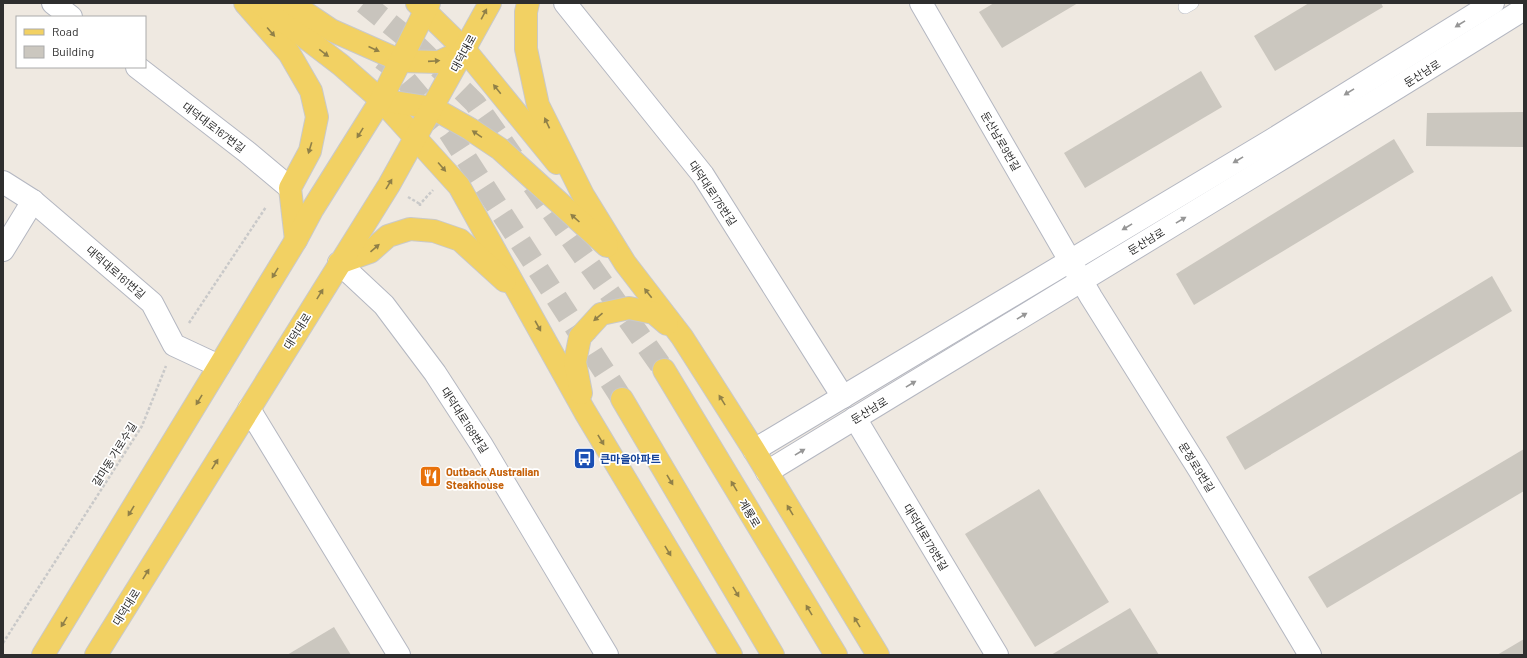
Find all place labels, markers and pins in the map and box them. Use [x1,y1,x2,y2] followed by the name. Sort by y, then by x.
[572,445,598,471] bus stop icon: 큰마을아파트
[600,452,661,465] place label: 큰마을아파트
[418,464,444,490] restaurant icon: Outback Australian Steakhouse
[446,465,539,491] place label: Outback Australian Steakhouse

